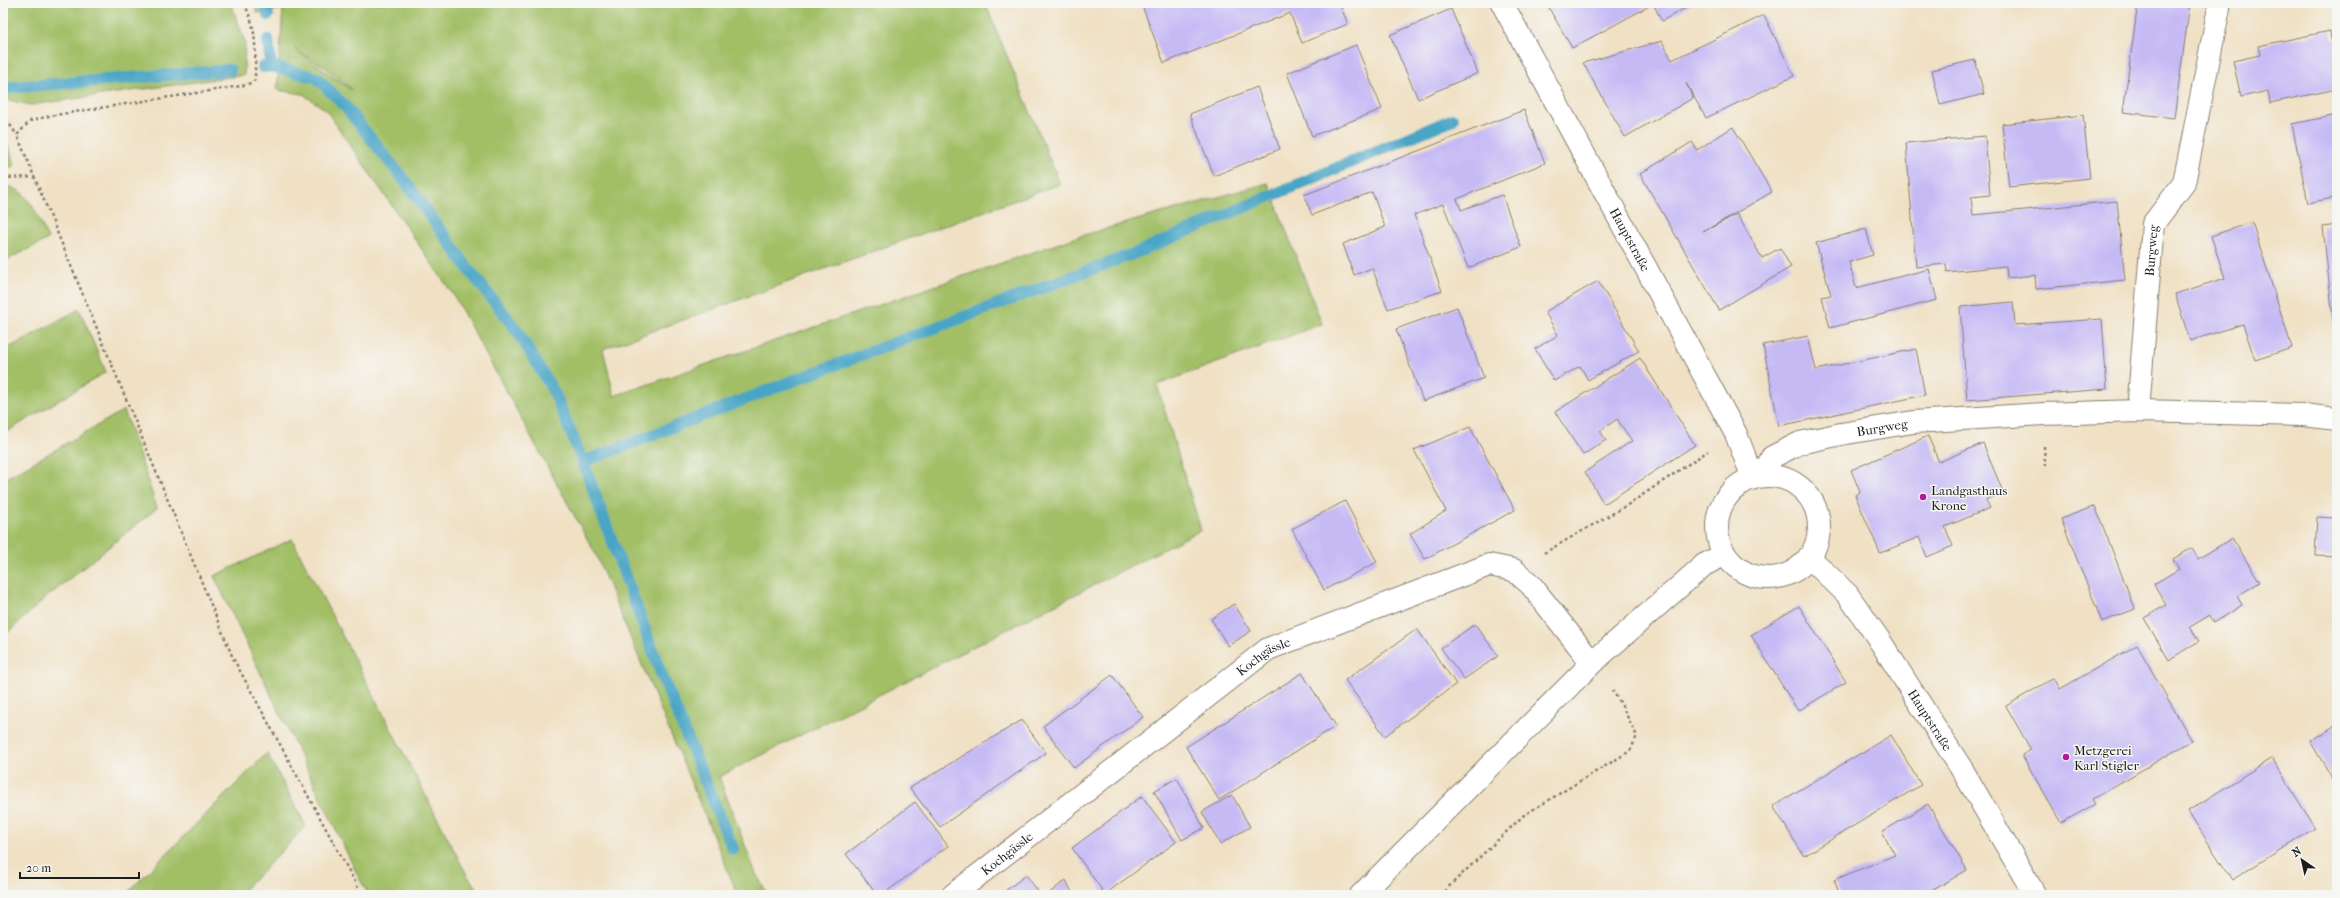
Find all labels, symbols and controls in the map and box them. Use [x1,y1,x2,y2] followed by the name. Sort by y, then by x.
[1607,205,1654,274] street label: Hauptstraße
[2141,223,2160,277] street label: Burgweg
[1856,415,1910,439] street label: Burgweg
[1931,483,2007,513] place label: Landgasthaus Krone
[1918,492,1928,502] marker: Landgasthaus Krone
[1233,634,1293,679] street label: Kochgässle
[1905,686,1956,754] street label: Hauptstraße
[2074,743,2139,773] place label: Metzgerei Karl Stigler
[2061,752,2071,762] marker: Metzgerei Karl Stigler
[978,828,1036,878] street label: Kochgässle
[2282,840,2322,880] north arrow
[2290,844,2304,860] text: N
[20,854,139,880] scale bar
[26,861,51,875] text: 20 m

